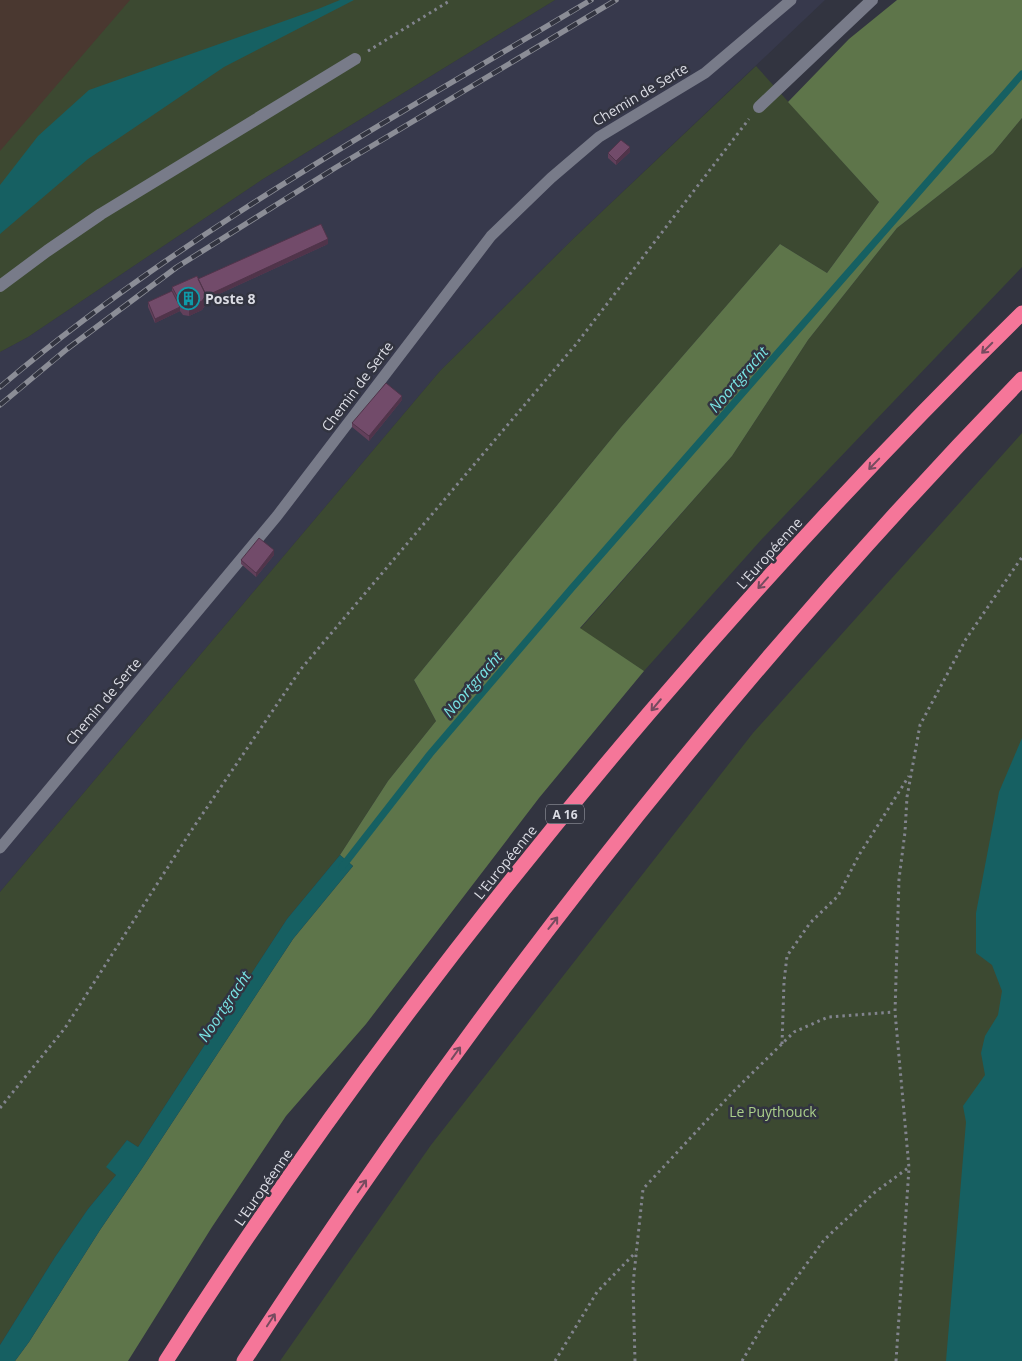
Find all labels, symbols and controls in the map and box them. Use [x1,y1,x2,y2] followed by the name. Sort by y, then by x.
[589,58,691,130] street label: Chemin de Serte
[177,286,201,310] building icon: Poste 8
[205,289,255,308] place label: Poste 8
[317,337,397,435] street label: Chemin de Serte
[704,341,773,416] water label: Noortgracht
[981,342,994,354] one-way arrow
[868,458,880,470] one-way arrow
[732,513,806,593] street label: L'Européenne
[758,577,769,590] one-way arrow
[438,646,507,721] water label: Noortgracht
[61,653,145,749] street label: Chemin de Serte
[651,698,662,711] one-way arrow
[546,804,584,824] road number: A 16
[469,821,541,903] street label: L'Européenne
[547,917,558,930] one-way arrow
[193,966,255,1045] water label: Noortgracht
[450,1047,461,1060] one-way arrow
[729,1102,817,1121] park label: Le Puythouck
[229,1144,297,1229] street label: L'Européenne
[357,1179,367,1193] one-way arrow
[266,1314,276,1328] one-way arrow

